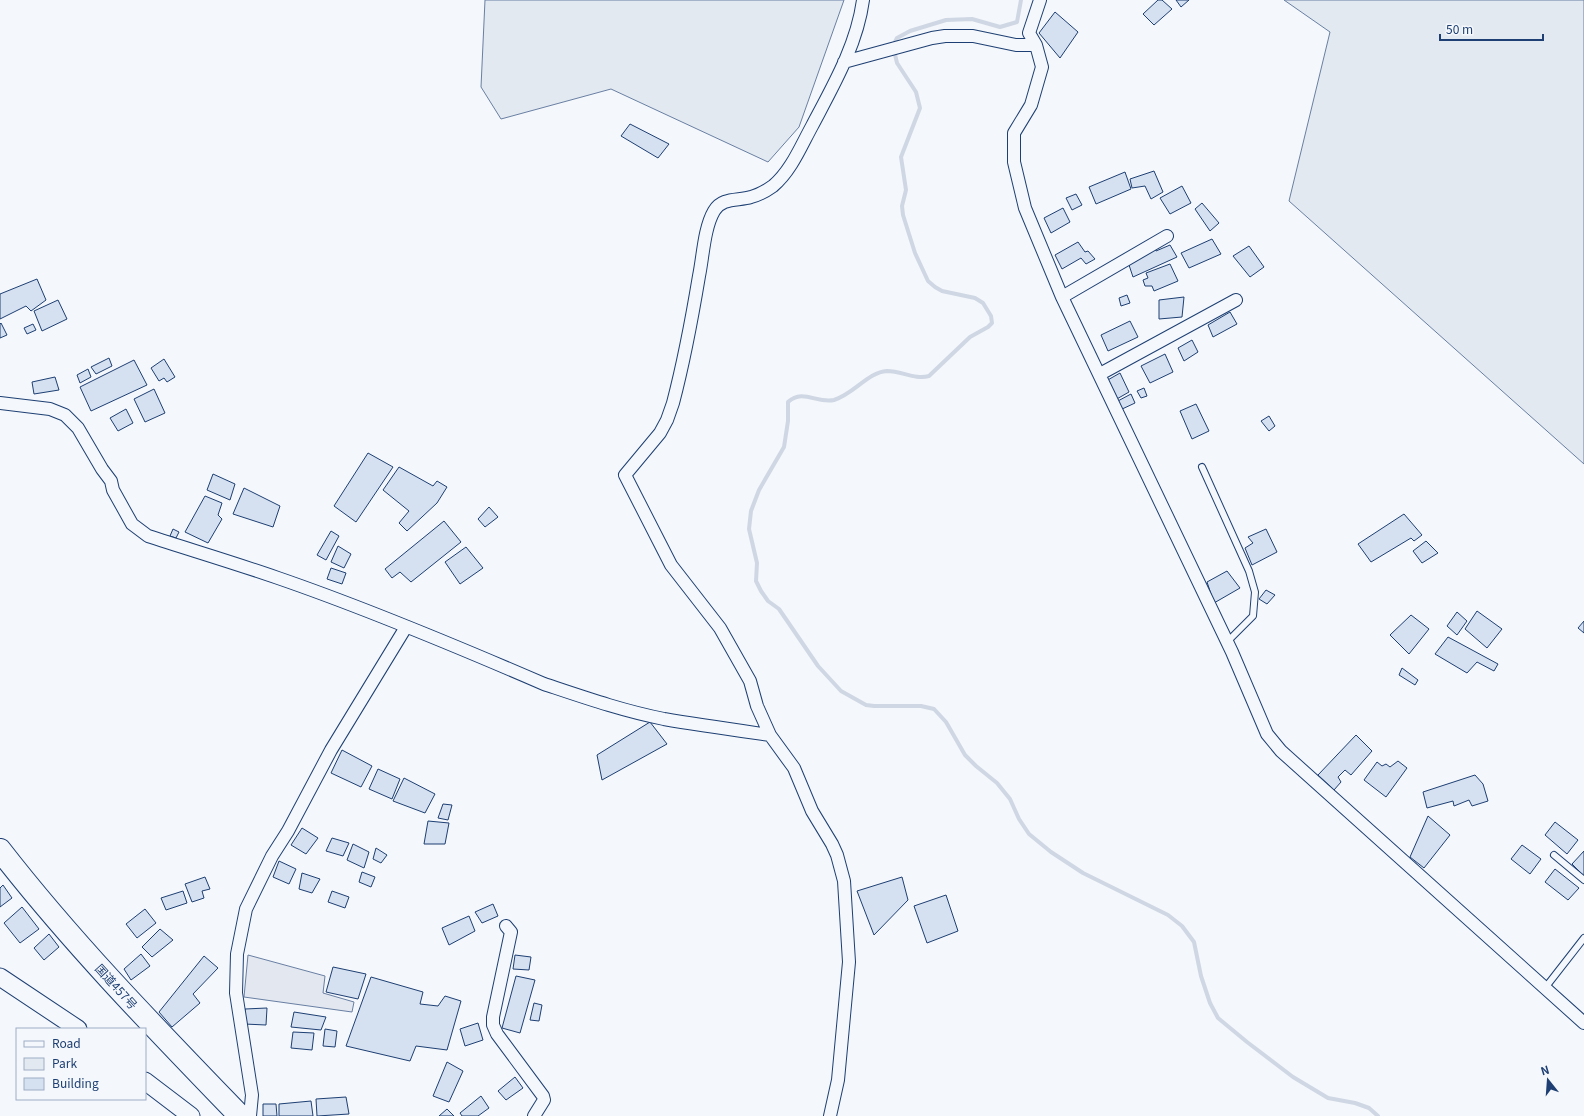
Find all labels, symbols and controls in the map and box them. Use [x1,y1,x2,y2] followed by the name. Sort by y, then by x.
[1440,16,1543,42] scale bar
[1446,20,1473,37] text: 50 m
[92,960,142,1012] street label: 国道457号
[16,1028,146,1100] legend
[52,1034,81,1051] text: Road
[52,1054,77,1071] text: Park
[1528,1060,1568,1100] north arrow
[1539,1061,1551,1078] text: N
[52,1074,99,1091] text: Building

